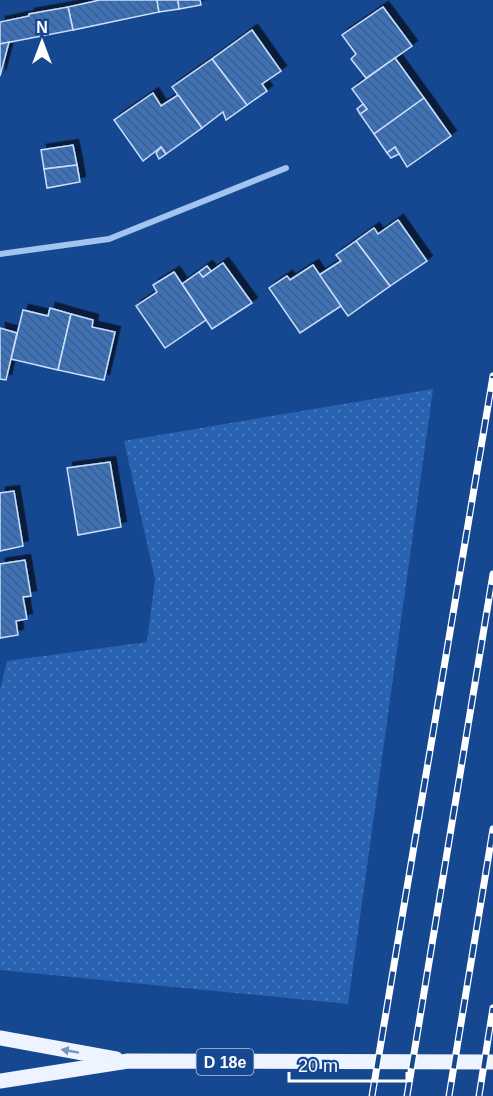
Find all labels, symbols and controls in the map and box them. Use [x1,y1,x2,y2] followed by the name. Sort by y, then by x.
[12,12,72,72] north arrow
[36,19,48,36] text: N
[289,1045,408,1083] scale bar
[61,1046,80,1055] one-way arrow
[196,1049,254,1075] road number: D 18e
[298,1056,338,1076] text: 20 m

